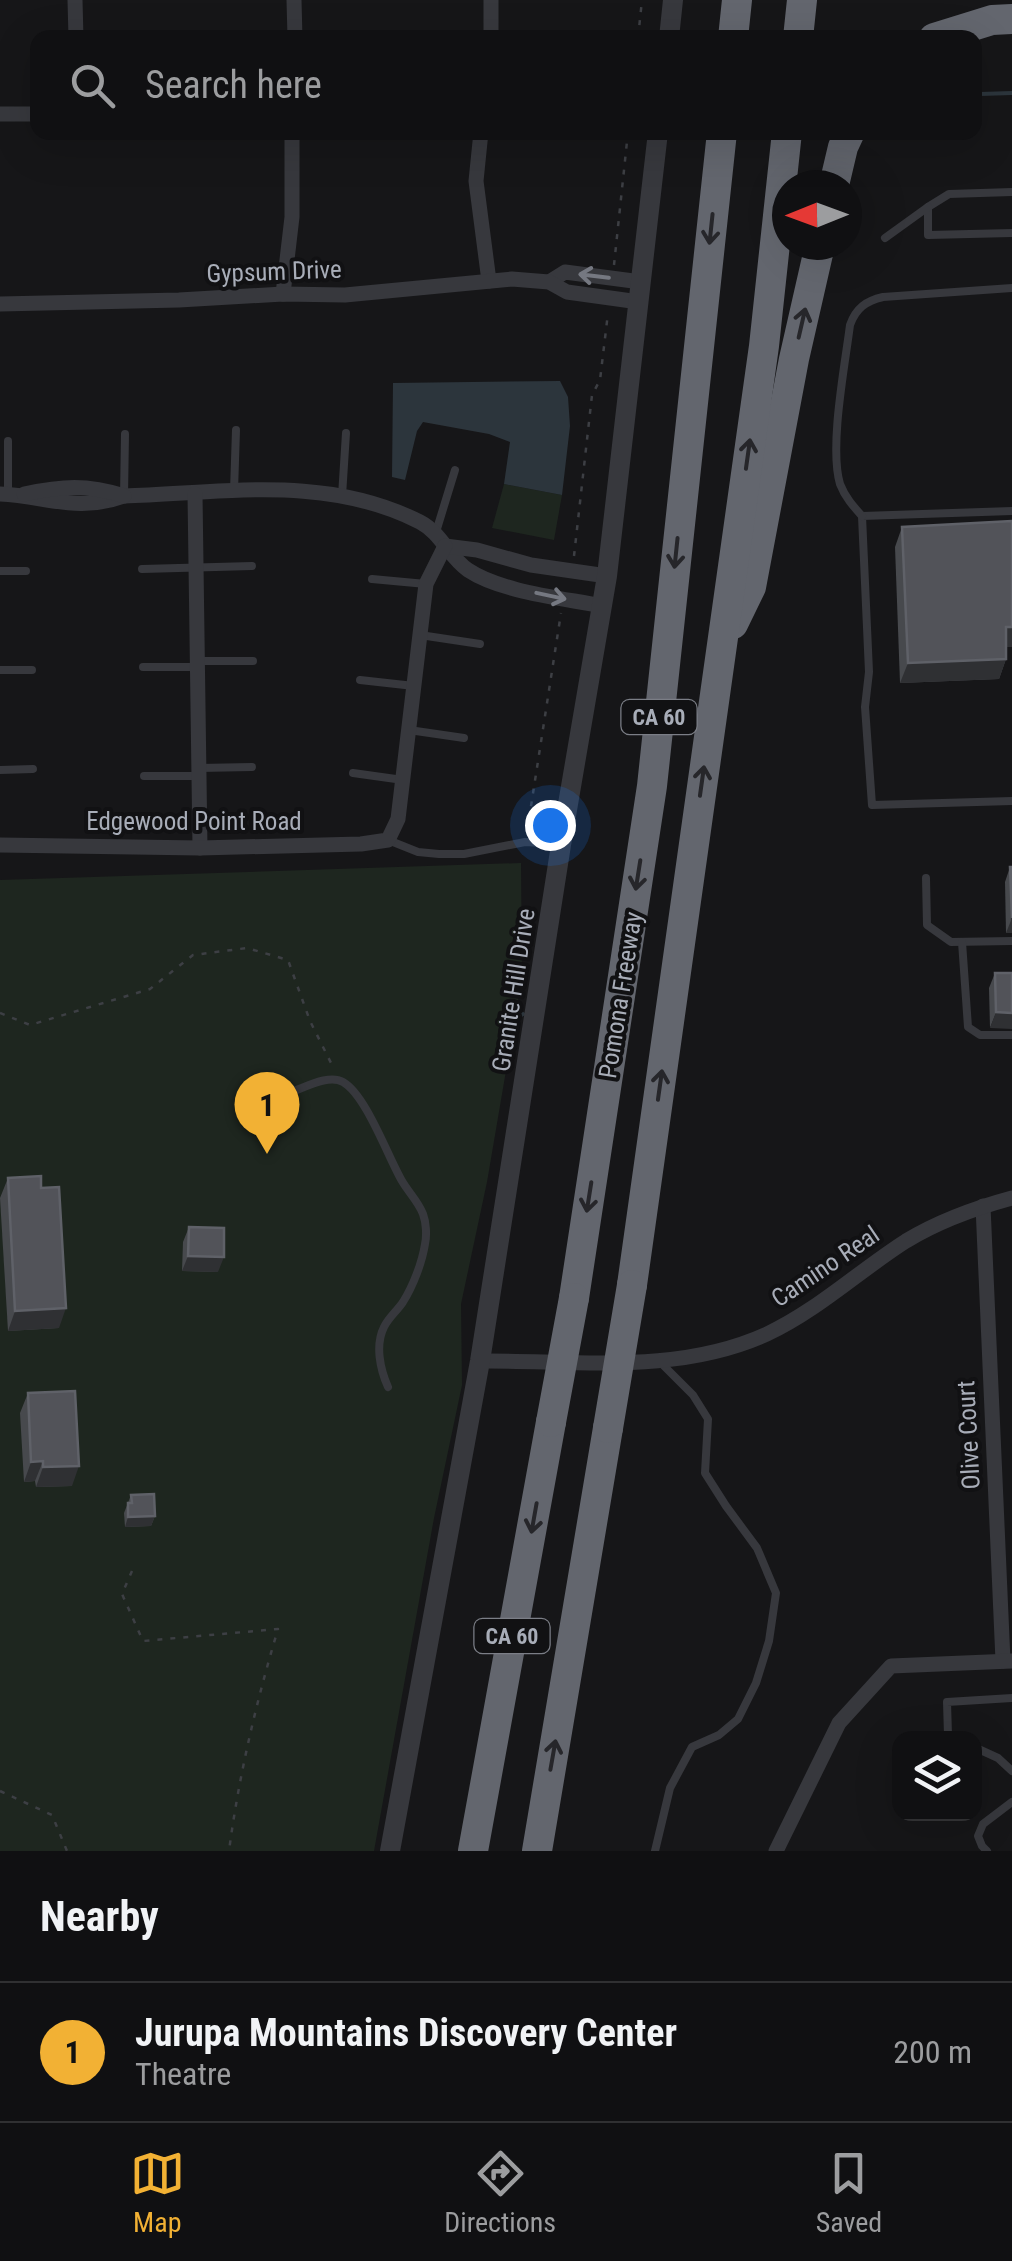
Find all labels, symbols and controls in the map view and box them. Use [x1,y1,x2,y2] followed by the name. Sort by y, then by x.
[30,30,982,140] search box
[65,58,120,113] icon: search
[145,63,322,107] text: Search here
[772,170,862,260] north arrow
[701,213,720,245] one-way arrow
[206,255,342,288] street label: Gypsum Drive
[578,266,610,285] one-way arrow
[794,308,812,340] one-way arrow
[740,438,758,470] one-way arrow
[666,536,685,568] one-way arrow
[534,587,566,606] one-way arrow
[622,700,696,734] road number: CA 60
[693,765,712,797] one-way arrow
[525,800,576,851] your location
[86,807,302,836] street label: Edgewood Point Road
[629,859,647,891] one-way arrow
[486,906,541,1074] street label: Granite Hill Drive
[593,910,648,1081] street label: Pomona Freeway
[652,1069,670,1101] one-way arrow
[234,1072,300,1154] pin: 1
[580,1180,598,1212] one-way arrow
[766,1220,885,1313] street label: Camino Real
[951,1380,986,1490] street label: Olive Court
[524,1501,543,1533] one-way arrow
[474,1619,550,1653] road number: CA 60
[892,1731,982,1821] map controls
[892,1731,982,1821] button: layers
[544,1739,563,1772] one-way arrow
[40,1892,159,1941] text: Nearby
[135,2011,677,2055] text: Jurupa Mountains Discovery Center
[64,2033,81,2071] text: 1
[893,2033,972,2071] text: 200 m
[135,2055,231,2093] text: Theatre
[130,2146,185,2239] tab: Map
[444,2146,556,2239] tab: Directions
[816,2146,882,2239] tab: Saved

